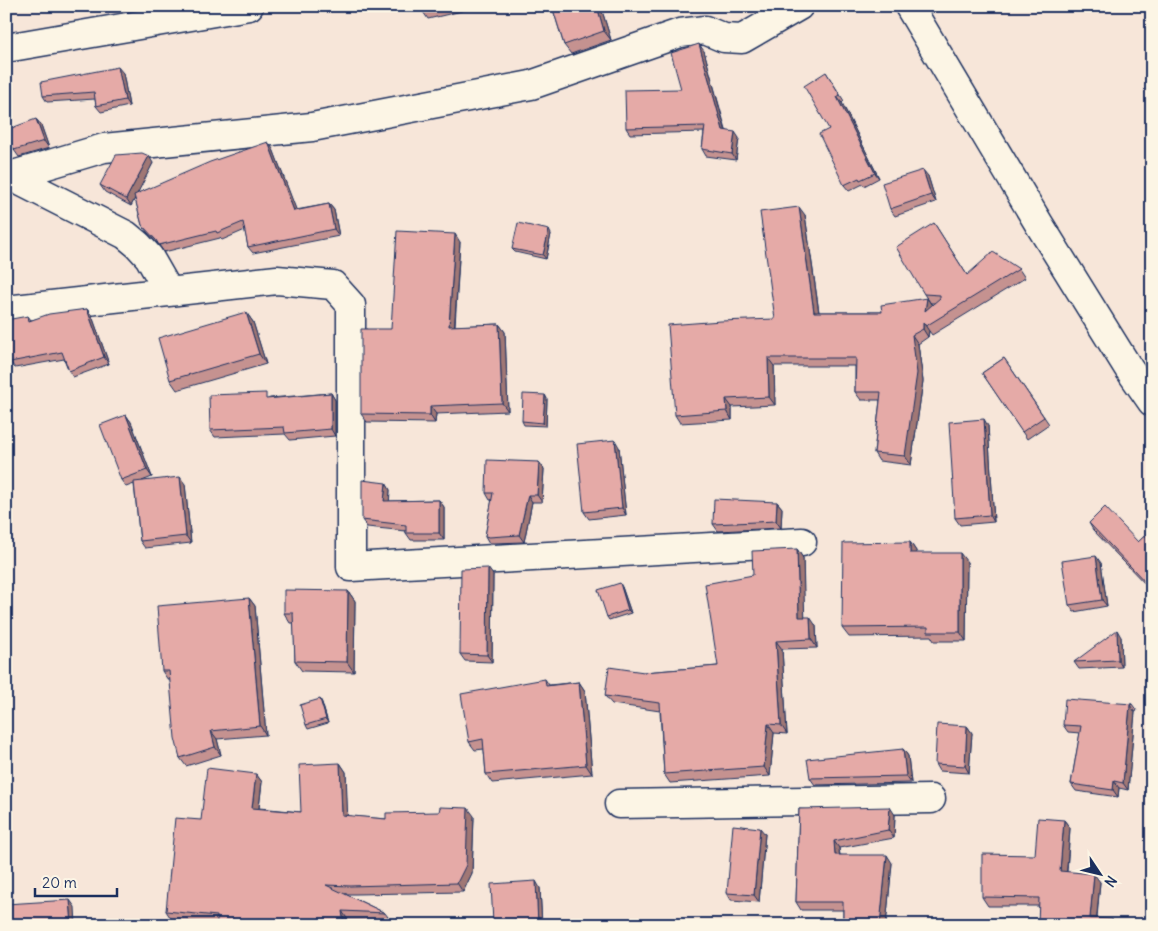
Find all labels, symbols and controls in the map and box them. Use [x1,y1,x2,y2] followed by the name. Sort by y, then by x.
[1076,848,1126,898] north arrow
[35,866,118,898] scale bar
[1100,872,1121,891] text: N
[42,873,77,892] text: 20 m

